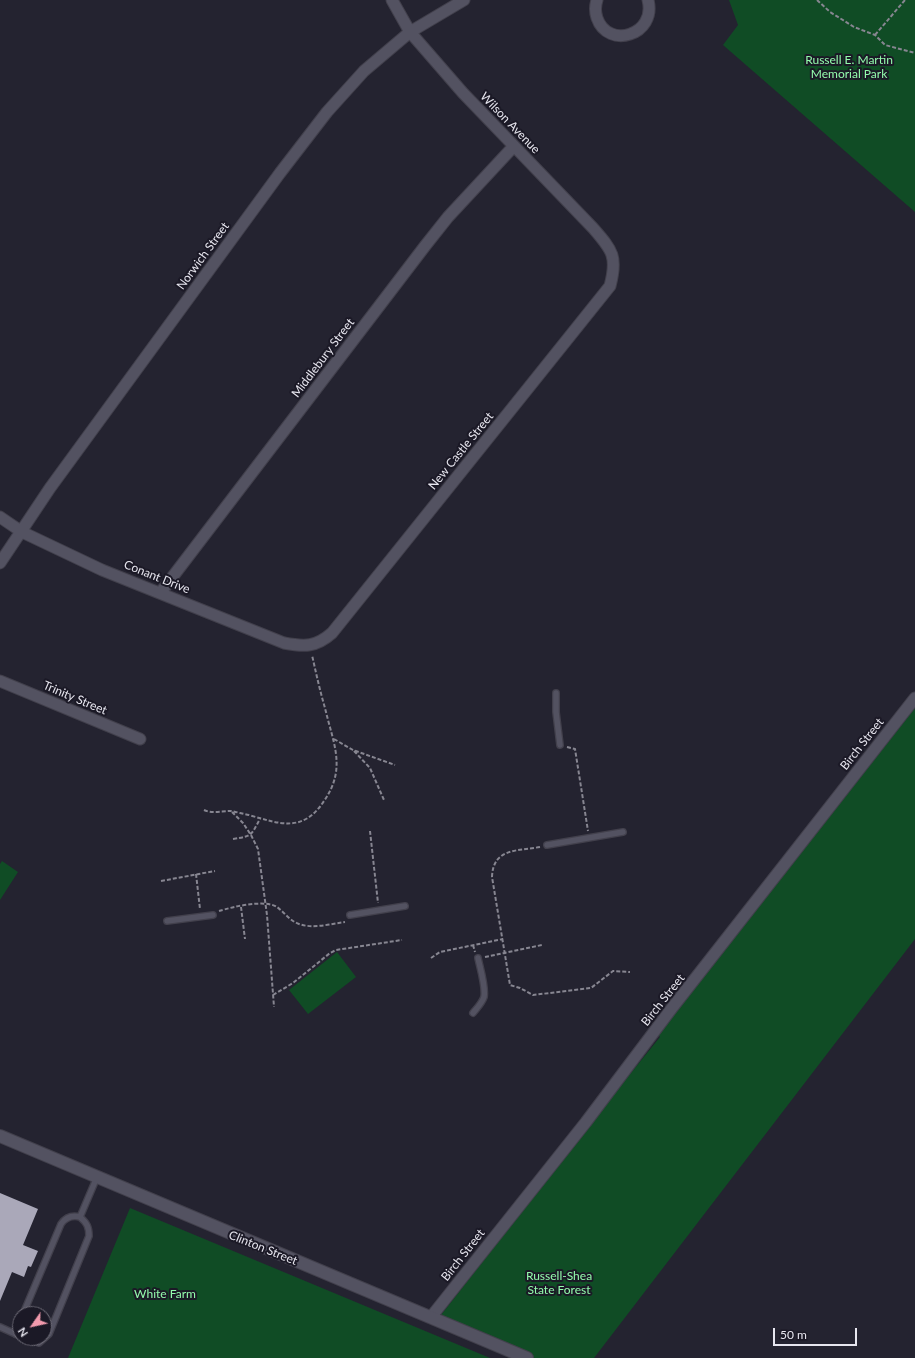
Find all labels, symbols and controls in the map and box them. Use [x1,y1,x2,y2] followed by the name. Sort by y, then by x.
[805,53,893,81] park label: Russell E. Martin Memorial Park
[477,89,543,157] street label: Wilson Avenue
[174,220,232,292] street label: Norwich Street
[289,316,357,400] street label: Middlebury Street
[425,410,497,492] street label: New Castle Street
[122,557,192,597] street label: Conant Drive
[41,678,109,718] street label: Trinity Street
[837,715,887,773] street label: Birch Street
[638,971,688,1029] street label: Birch Street
[438,1226,488,1284] street label: Birch Street
[227,1228,299,1268] street label: Clinton Street
[526,1269,592,1297] park label: Russell-Shea State Forest
[134,1287,196,1301] park label: White Farm
[12,1306,52,1346] north arrow
[775,1320,859,1346] scale bar
[15,1325,30,1340] text: N
[780,1327,807,1342] text: 50 m

